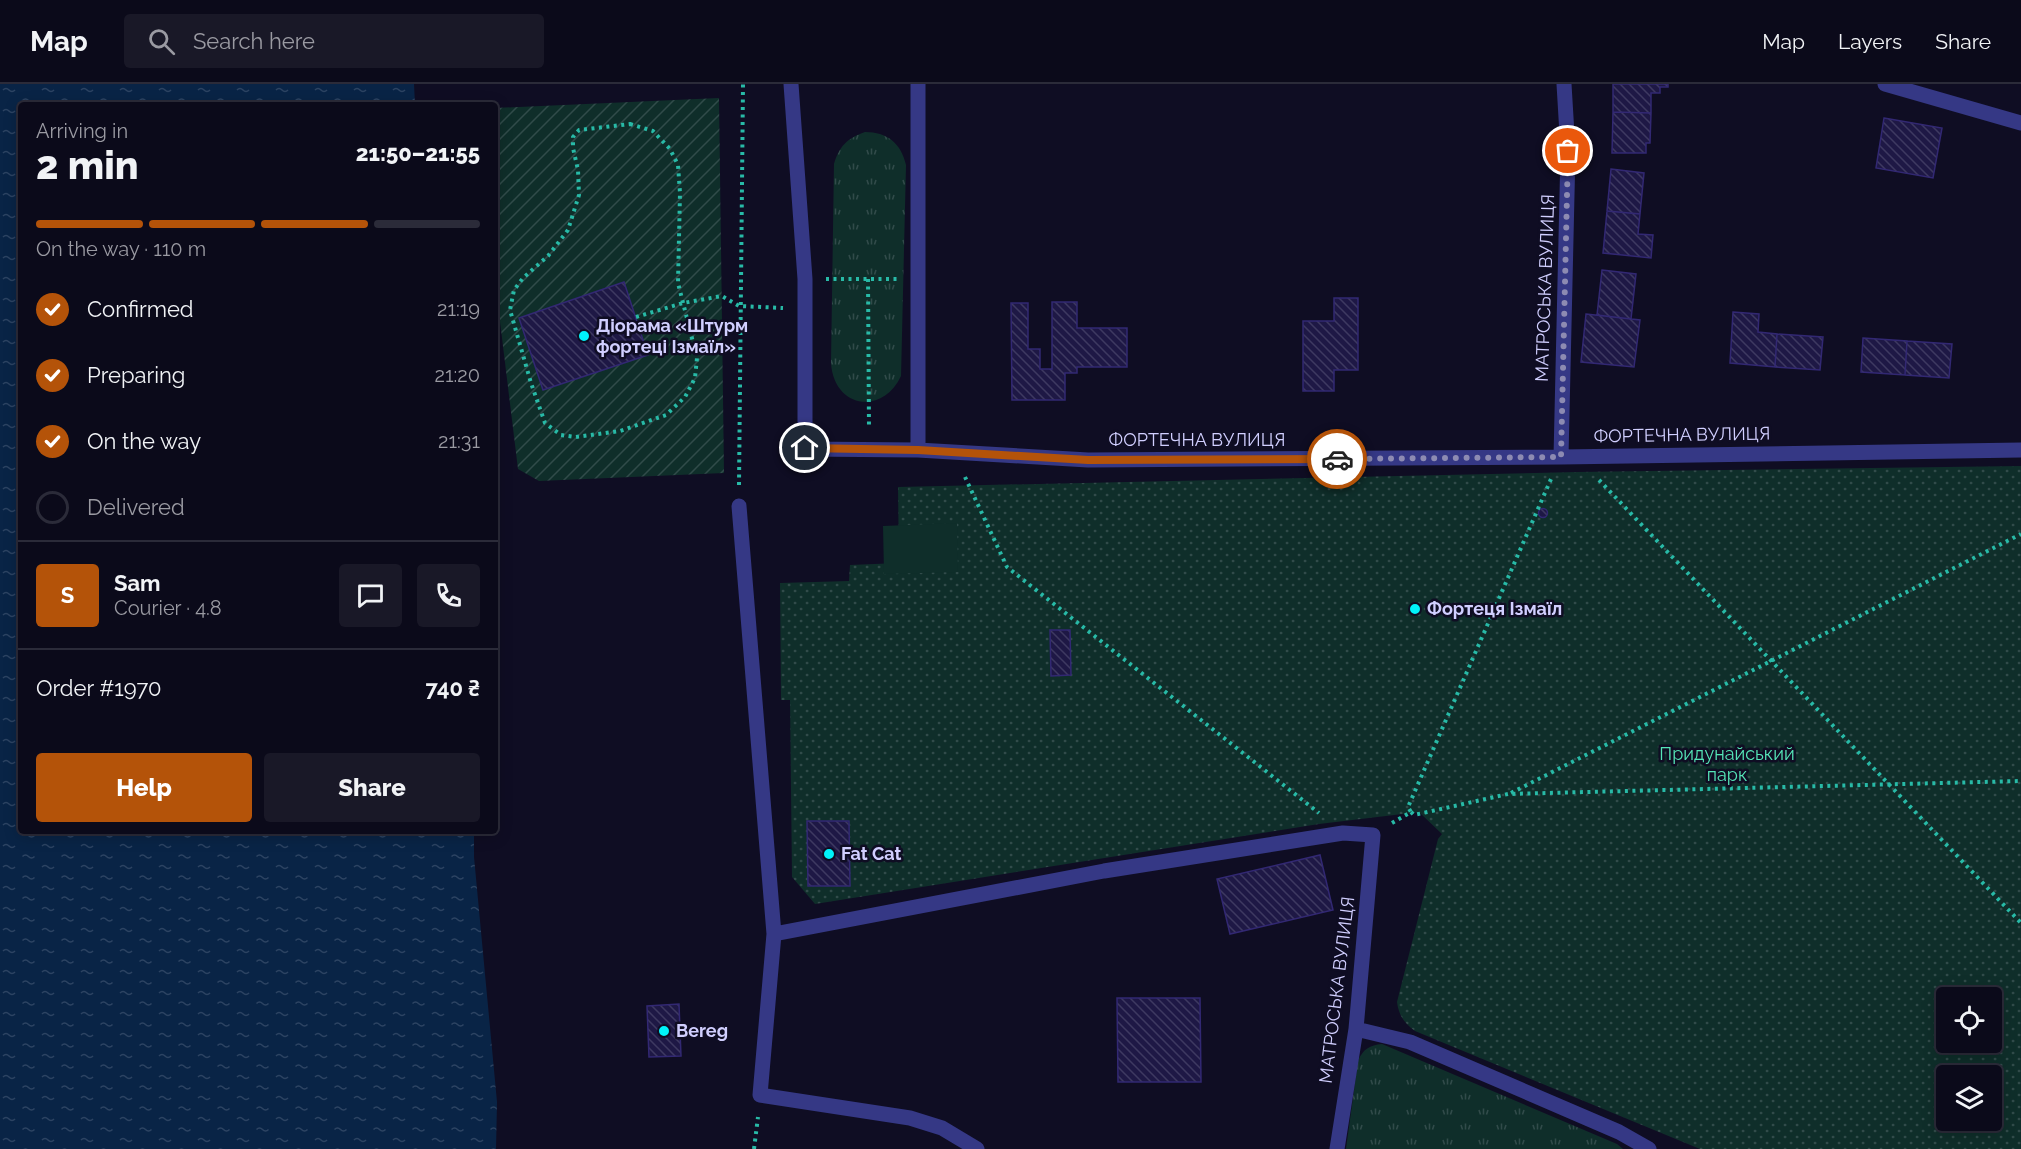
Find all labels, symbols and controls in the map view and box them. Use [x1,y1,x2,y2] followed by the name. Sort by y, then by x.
[124,14,544,68] search box
[30,25,88,58] text: Map
[145,25,178,58] icon: search
[193,28,315,54] text: Search here
[1762,29,1805,54] text: Map
[1838,29,1902,54] text: Layers
[1935,29,1991,54] text: Share
[36,119,128,143] text: Arriving in
[1542,125,1593,176] pin
[1551,134,1584,167] icon: bag
[356,140,480,166] text: 21:50–21:55
[36,142,139,188] text: 2 min
[1531,194,1558,382] street label: МАТРОСЬКА ВУЛИЦЯ
[36,237,206,261] text: On the way · 110 m
[36,293,69,326] icon: check
[87,296,194,322] text: Confirmed
[437,297,480,321] text: 21:19
[596,315,748,357] place label: Діорама «Штурм фортеці Ізмаїл»
[577,329,591,343] marker: Діорама «Штурм фортеці Ізмаїл»
[36,359,69,392] icon: check
[87,362,185,388] text: Preparing
[435,363,480,387] text: 21:20
[779,422,830,473] pin
[1593,422,1771,447] street label: ФОРТЕЧНА ВУЛИЦЯ
[36,425,69,458] icon: check
[87,428,201,454] text: On the way
[438,429,480,453] text: 21:31
[1109,429,1285,450] street label: ФОРТЕЧНА ВУЛИЦЯ
[1307,429,1367,489] courier
[788,431,821,464] icon: home
[1321,443,1354,476] icon: car
[87,494,185,520] text: Delivered
[339,564,402,627] button: chat
[417,564,480,627] button: phone
[114,570,161,596] text: Sam
[61,582,74,608] text: S
[114,596,222,620] text: Courier · 4.8
[1427,598,1562,619] place label: Фортеця Ізмаїл
[1408,602,1422,616] marker: Фортеця Ізмаїл
[36,675,162,701] text: Order #1970
[425,675,480,701] text: 740 ₴
[1659,743,1795,785] park label: Придунайський парк
[36,753,252,822] button: Help
[264,753,480,822] button: Share
[841,843,902,864] place label: Fat Cat
[822,847,836,861] marker: Fat Cat
[1315,895,1358,1084] street label: МАТРОСЬКА ВУЛИЦЯ
[1936,987,2002,1131] map controls
[1936,987,2002,1053] button: locate
[676,1020,728,1041] place label: Bereg
[657,1024,671,1038] marker: Bereg
[1936,1065,2002,1131] button: layers

